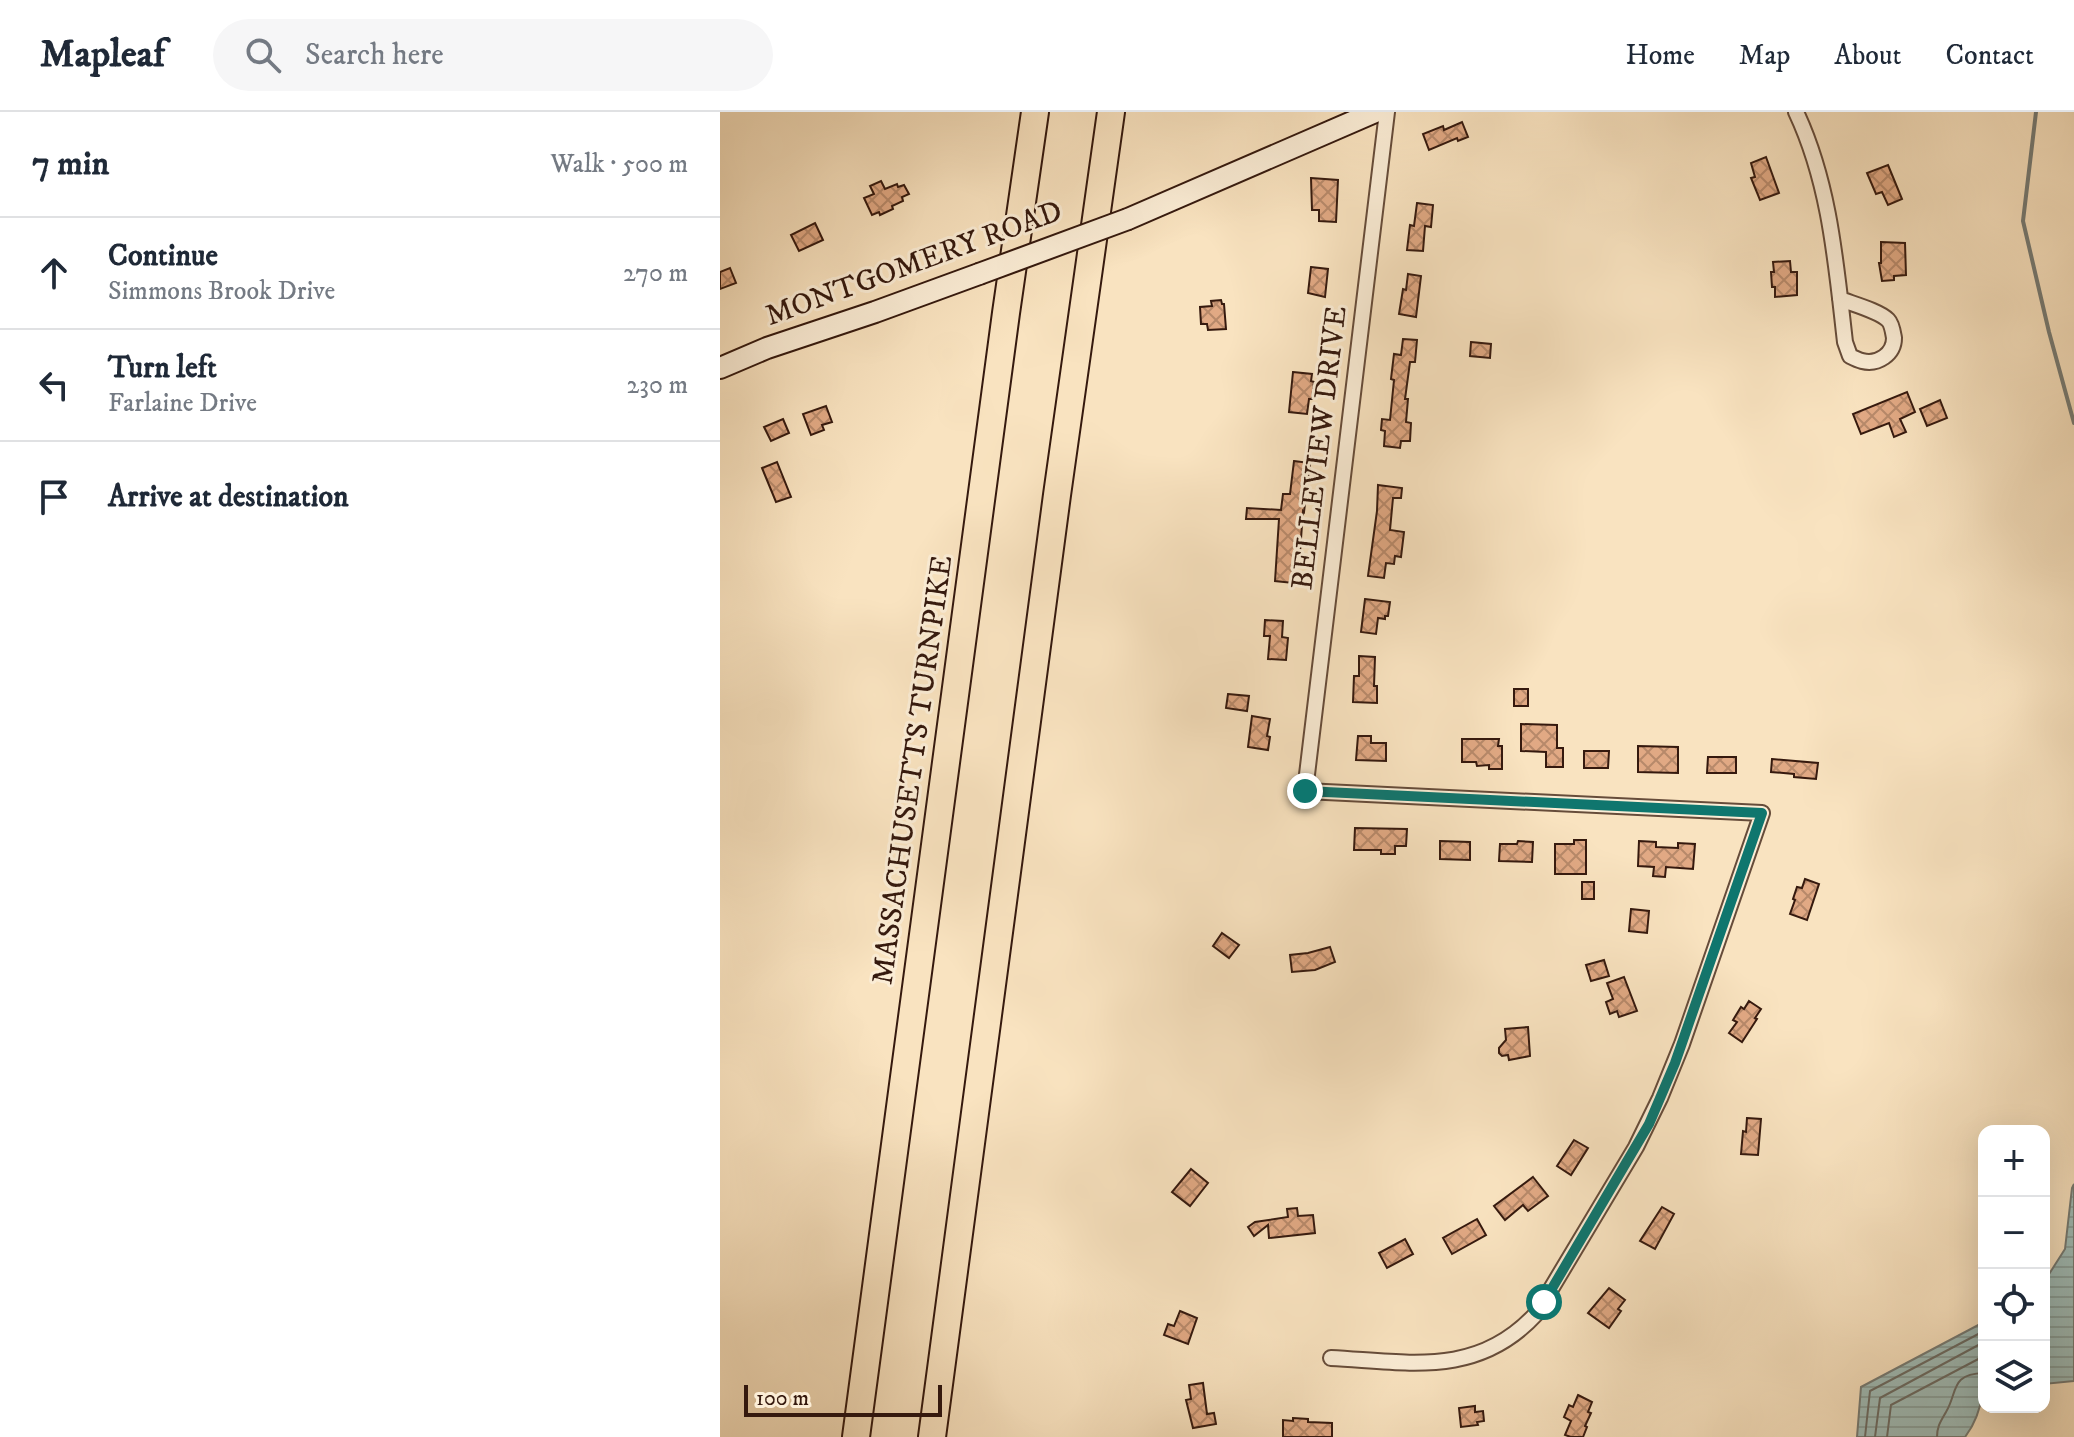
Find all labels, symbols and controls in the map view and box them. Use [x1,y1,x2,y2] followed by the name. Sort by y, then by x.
[213,19,773,91] search box
[40,31,165,79] text: Mapleaf
[241,33,285,77] icon: search
[305,37,444,74] text: Search here
[1626,38,1695,73] text: Home
[1739,38,1790,73] text: Map
[1834,38,1901,73] text: About
[1945,38,2034,73] text: Contact
[32,143,109,185] text: 7 min
[551,148,688,181] text: Walk · 500 m
[761,193,1067,335] street label: MONTGOMERY ROAD
[108,238,218,275] text: Continue
[32,251,76,295] icon: ahead
[623,257,688,290] text: 270 m
[108,275,335,308] text: Simmons Brook Drive
[1284,304,1356,592] street label: BELLEVIEW DRIVE
[108,350,217,387] text: Turn left
[32,363,76,407] icon: left
[626,369,688,402] text: 230 m
[108,387,257,420] text: Farlaine Drive
[32,475,76,519] icon: arrive
[108,479,349,516] text: Arrive at destination
[865,553,961,987] street label: MASSACHUSETTS TURNPIKE
[1287,773,1323,809] route end
[1978,1125,2050,1413] map controls
[1978,1125,2050,1197] button: +
[1978,1197,2050,1269] button: −
[1978,1269,2050,1341] button: locate
[1526,1284,1562,1320] route start
[1978,1341,2050,1413] button: layers
[744,1381,942,1417] scale bar
[756,1385,809,1412] text: 100 m

